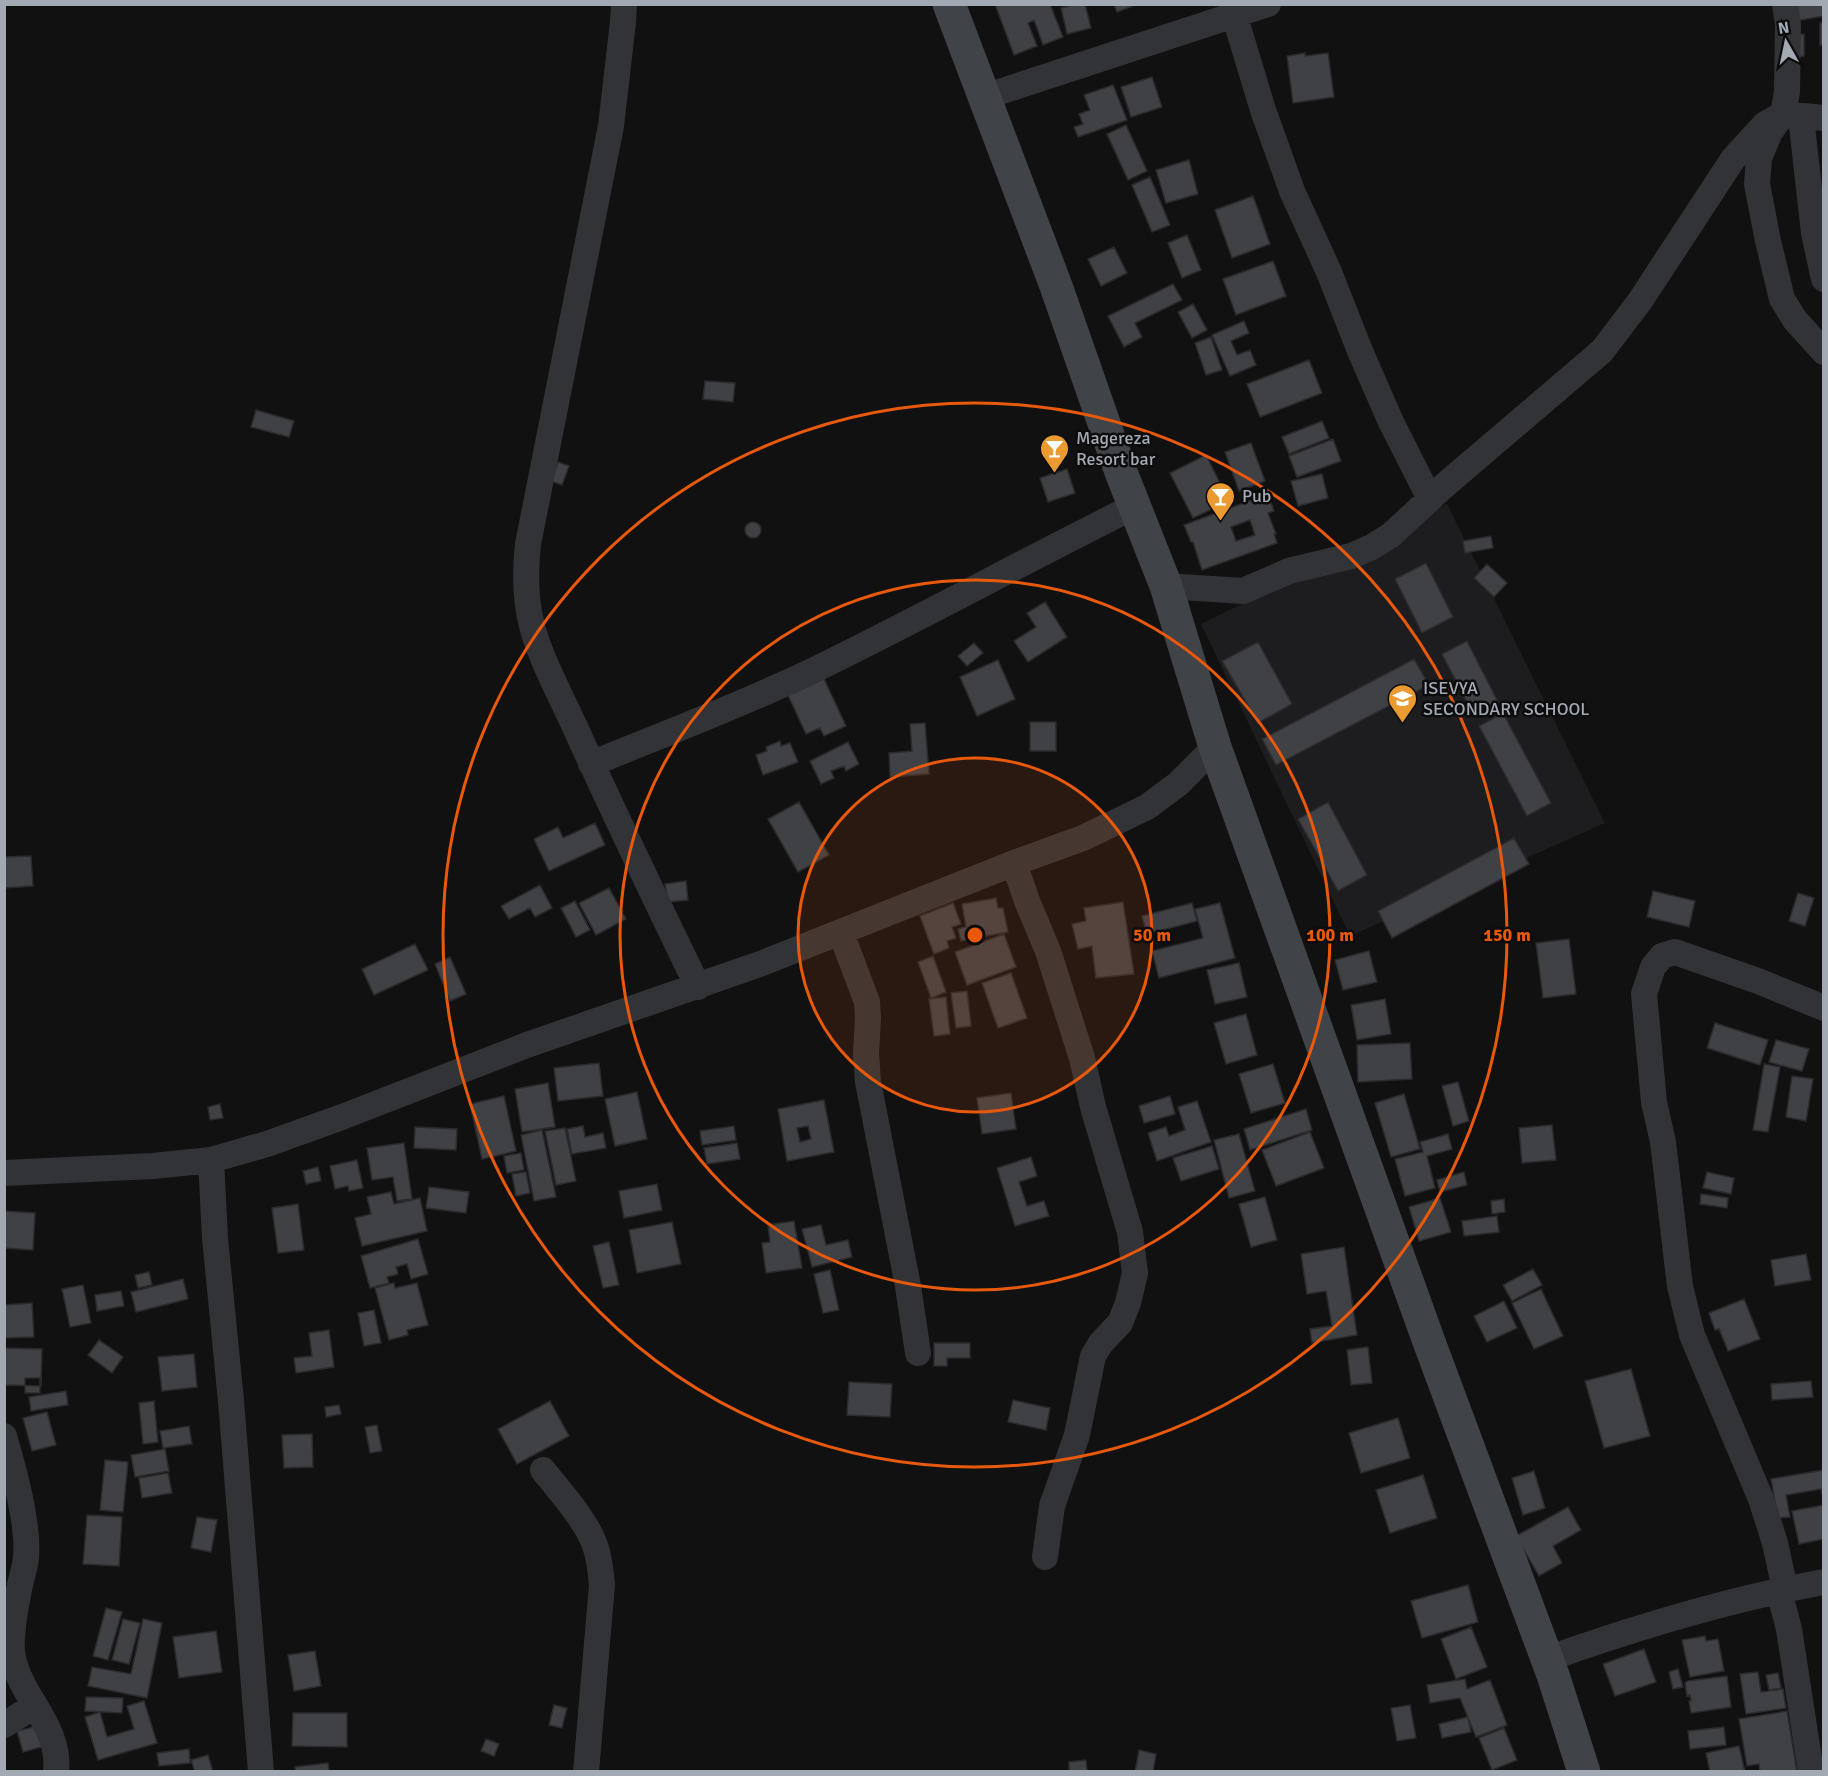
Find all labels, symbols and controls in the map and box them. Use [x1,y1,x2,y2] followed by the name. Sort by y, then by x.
[1756,12,1816,72] north arrow
[1777,17,1791,39] text: N
[1076,427,1156,470] place label: Magereza Resort bar
[1039,432,1071,474] bar icon: Magereza Resort bar
[1205,480,1237,522] bar icon: Pub
[1242,485,1271,507] place label: Pub
[1423,677,1590,720] place label: ISEVYA SECONDARY SCHOOL
[1386,682,1418,724] school or university icon: ISEVYA SECONDARY SCHOOL
[1133,924,1171,946] text: 50 m
[1306,924,1354,946] text: 100 m
[1483,924,1531,946] text: 150 m
[965,925,985,945] centre of rings

